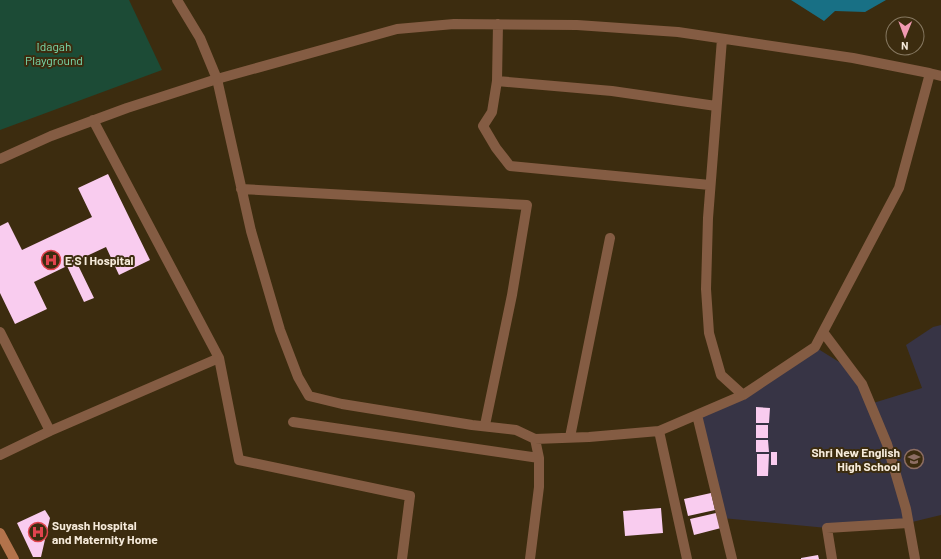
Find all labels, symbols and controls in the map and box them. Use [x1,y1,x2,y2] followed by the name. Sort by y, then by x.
[885,16,925,56] north arrow
[25,39,83,67] park label: Idagah Playground
[901,40,909,53] text: N
[40,249,62,271] hospital icon: E S I Hospital
[65,253,134,267] place label: E S I Hospital
[811,445,900,473] place label: Shri New English High School
[903,448,925,470] school or university icon: Shri New English High School
[52,518,158,546] place label: Suyash Hospital and Maternity Home
[27,521,49,543] hospital icon: Suyash Hospital and Maternity Home

